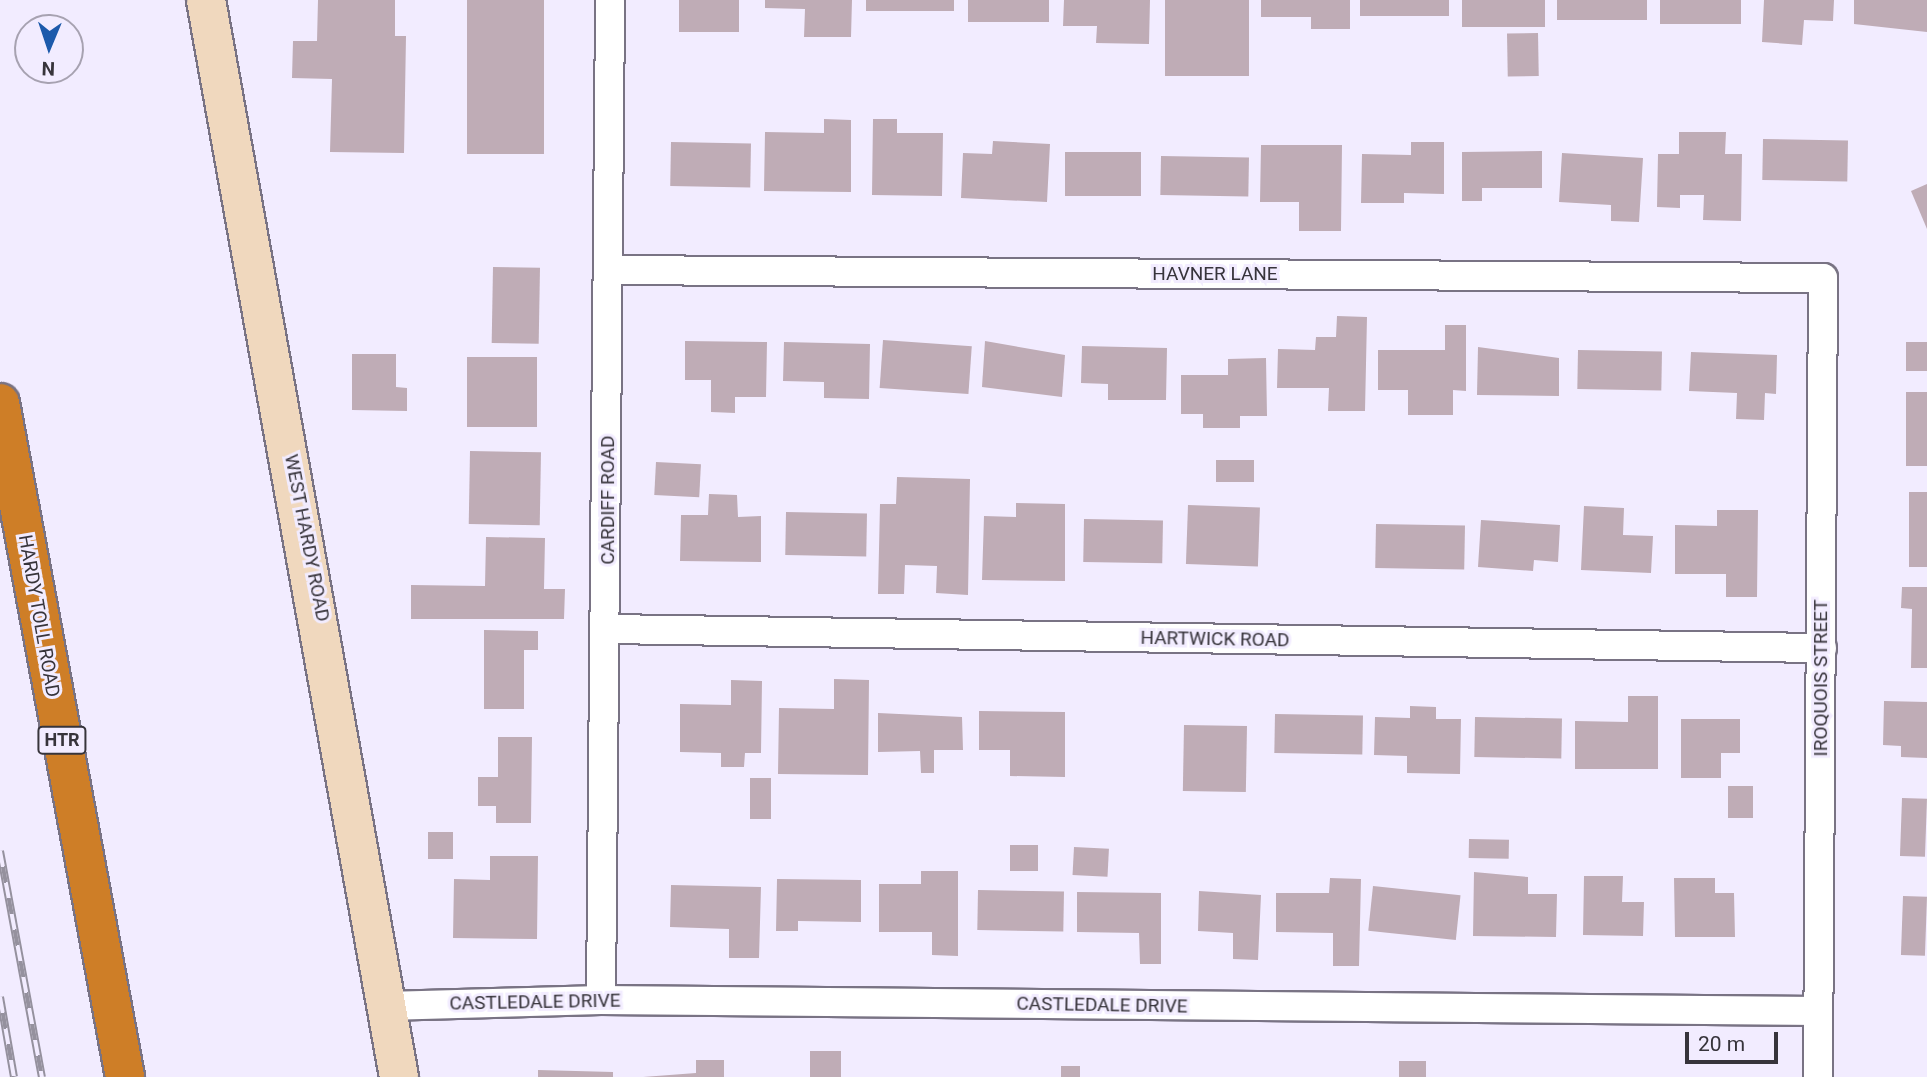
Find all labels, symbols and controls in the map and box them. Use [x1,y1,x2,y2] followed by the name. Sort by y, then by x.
[14,14,84,84] north arrow
[41,57,55,80] text: N
[1152,263,1278,285] street label: HAVNER LANE
[597,435,619,565] street label: CARDIFF ROAD
[280,452,334,624] street label: WEST HARDY ROAD
[13,533,65,699] street label: HARDY TOLL ROAD
[1810,599,1832,757] street label: IROQUOIS STREET
[1140,626,1290,652] street label: HARTWICK ROAD
[36,726,88,754] road number: HTR
[449,989,621,1015] street label: CASTLEDALE DRIVE
[1016,992,1188,1018] street label: CASTLEDALE DRIVE
[1689,1018,1782,1062] scale bar
[1698,1032,1745,1056] text: 20 m

